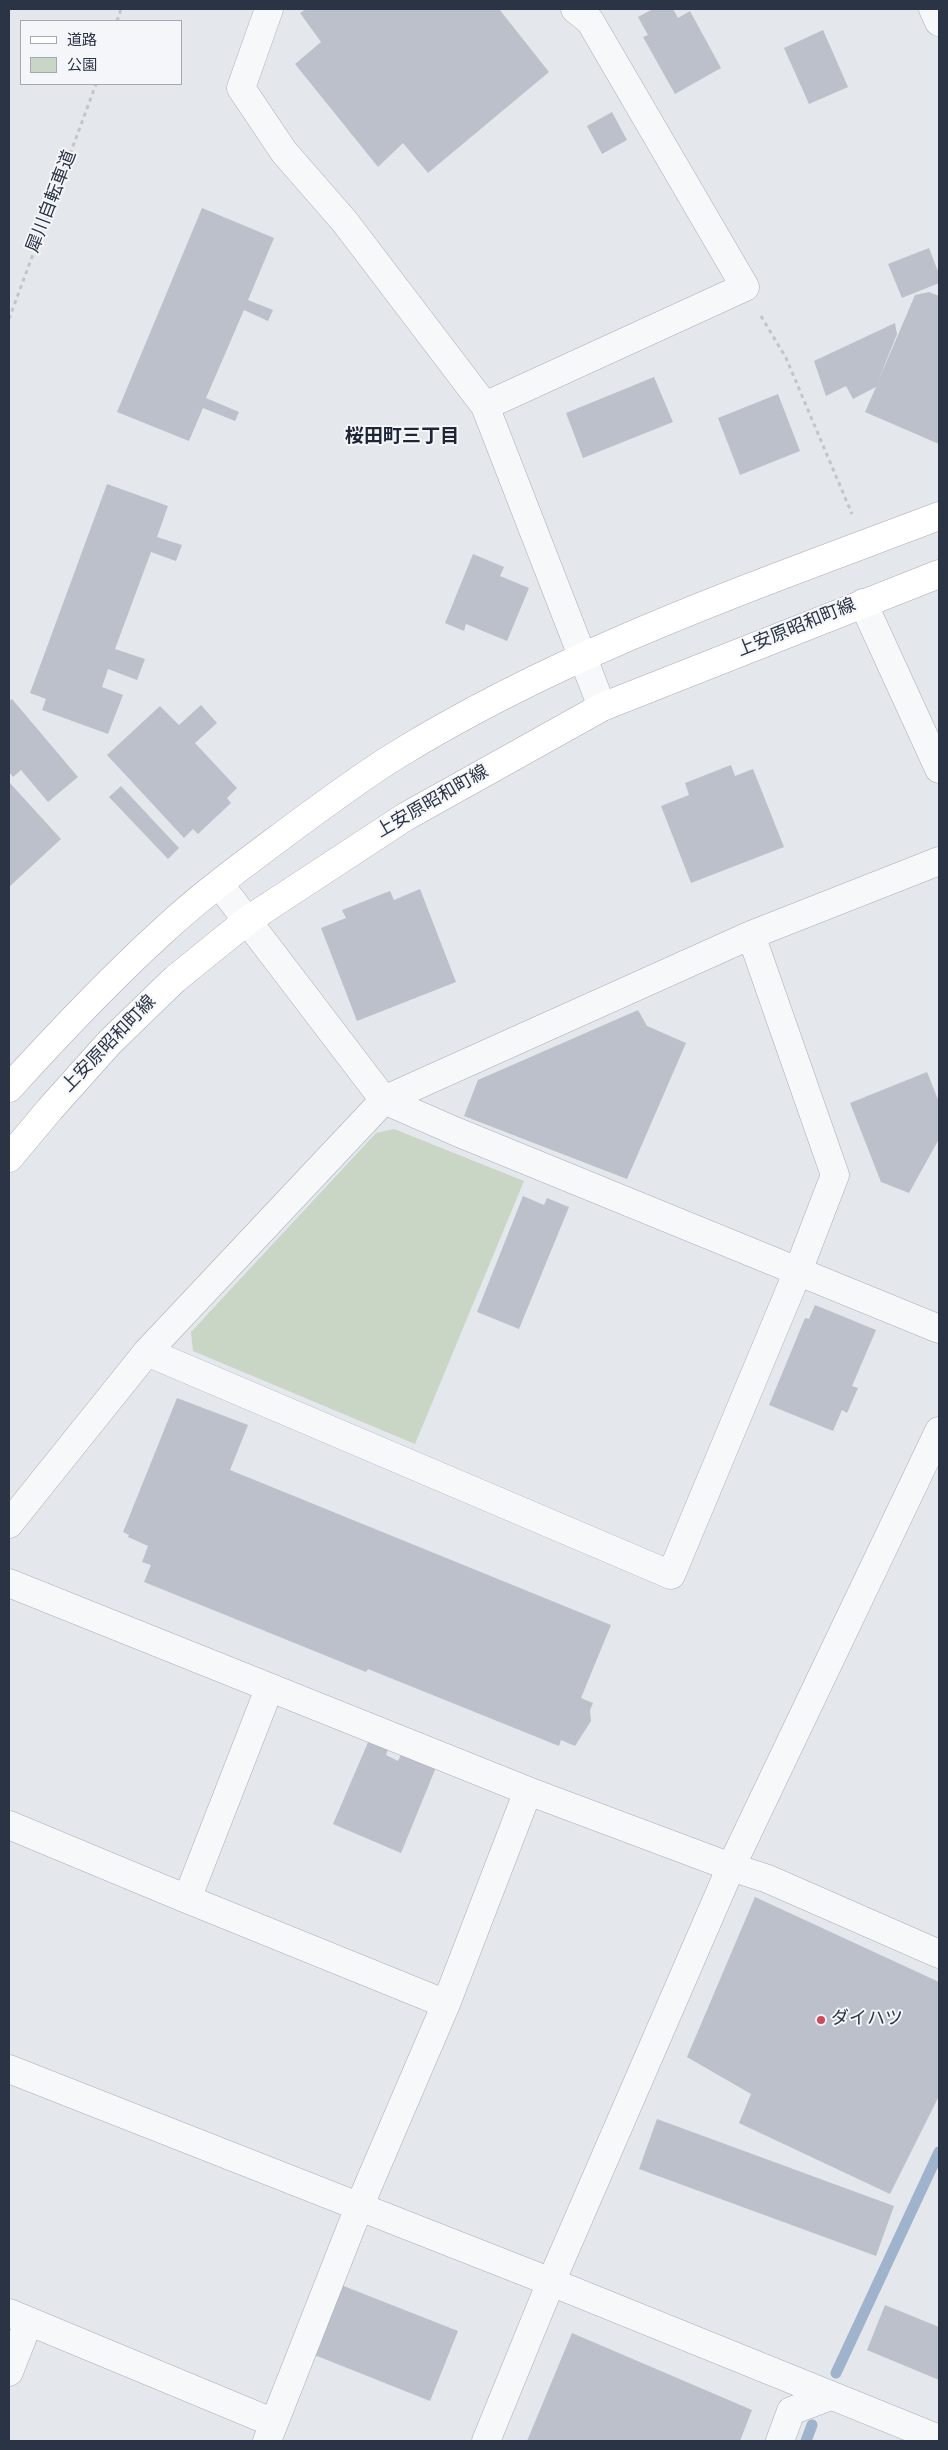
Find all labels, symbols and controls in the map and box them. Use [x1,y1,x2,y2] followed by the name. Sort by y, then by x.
[20,20,182,85] legend
[67,32,97,51] text: 道路
[67,57,97,76] text: 公園
[24,148,82,256] street label: 犀川自転車道
[345,427,459,449] district label: 桜田町三丁目
[735,595,859,663] street label: 上安原昭和町線
[373,762,493,844] street label: 上安原昭和町線
[58,992,162,1098] street label: 上安原昭和町線
[831,2009,903,2031] place label: ダイハツ
[815,2014,827,2026] marker: ダイハツ

